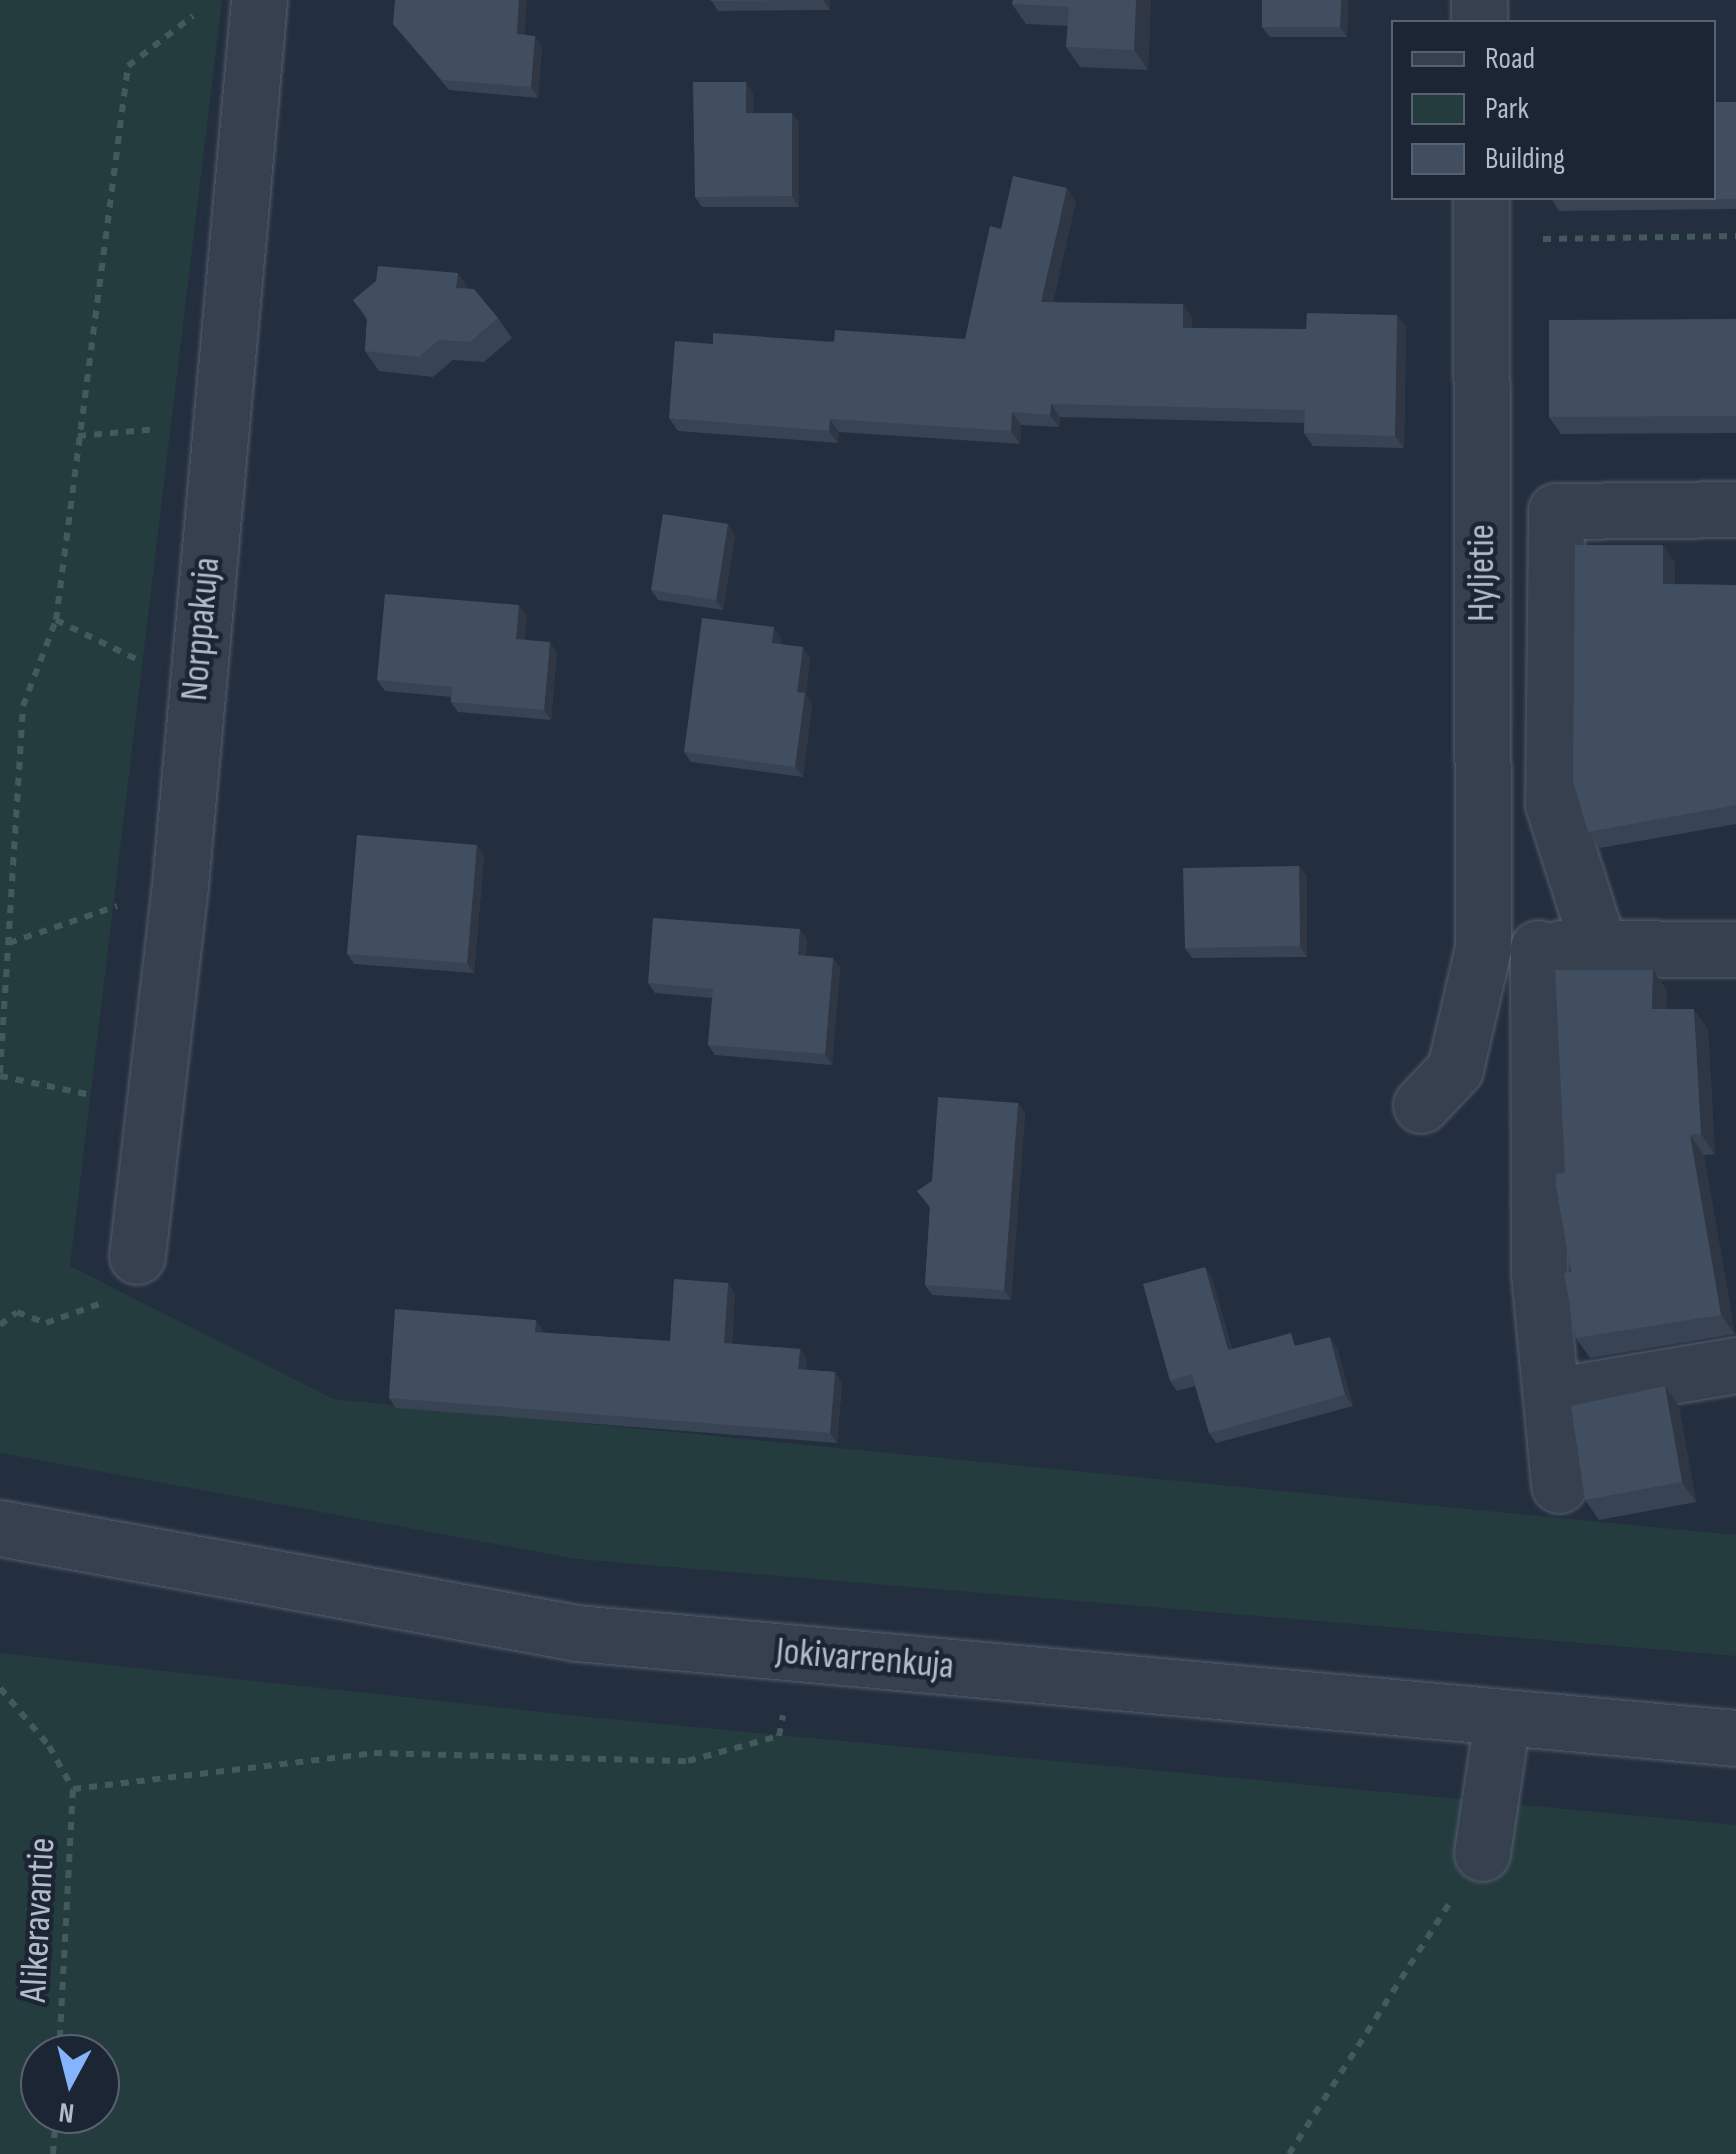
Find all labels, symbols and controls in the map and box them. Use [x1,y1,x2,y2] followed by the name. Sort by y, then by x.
[1391,20,1716,200] legend
[1485,41,1535,77] text: Road
[1485,91,1529,127] text: Park
[1485,141,1565,177] text: Building
[1459,524,1505,622] street label: Hyljetie
[172,555,230,703] street label: Norppakuja
[774,1629,956,1689] street label: Jokivarrenkuja
[11,1837,65,2003] street label: Alikeravantie
[20,2034,120,2134] north arrow
[57,2095,76,2130] text: N

